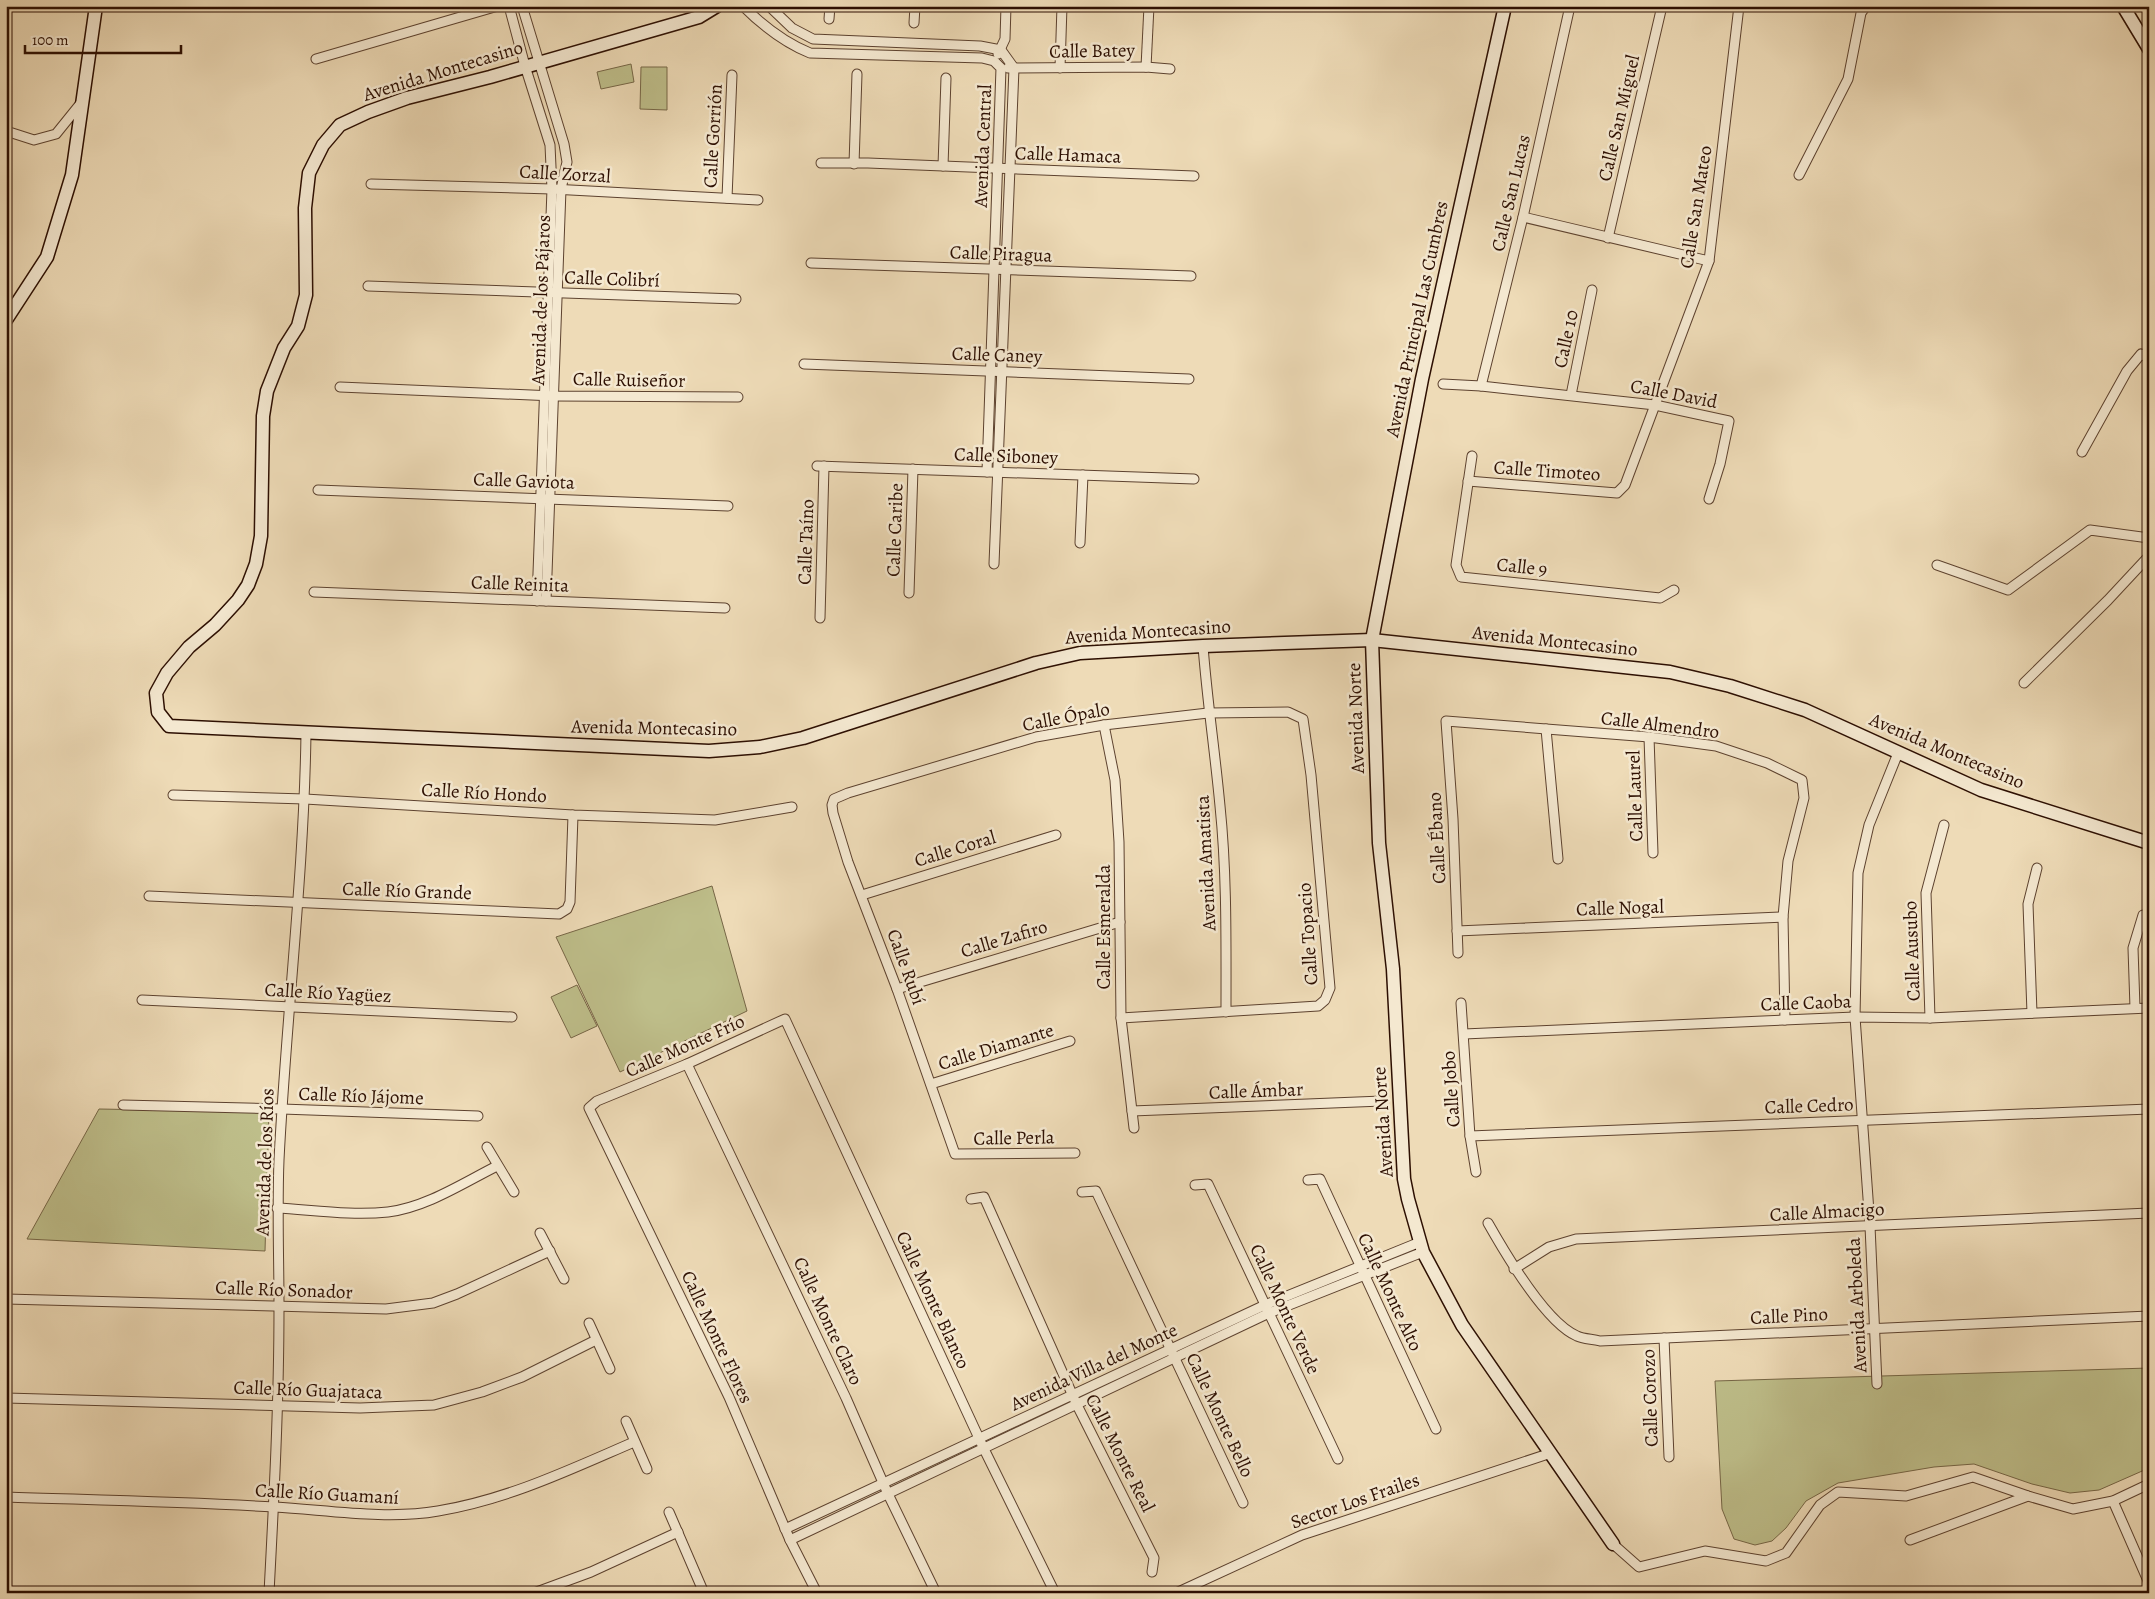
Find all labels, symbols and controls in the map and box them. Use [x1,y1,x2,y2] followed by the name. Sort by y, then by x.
[25,22,181,54] scale bar
[32,30,69,50] text: 100 m
[359,34,526,108] street label: Avenida Montecasino
[1049,37,1136,65] street label: Calle Batey
[1592,52,1646,184] street label: Calle San Miguel
[697,83,729,189] street label: Calle Gorrión
[968,84,998,209] street label: Avenida Central
[1485,132,1537,254] street label: Calle San Lucas
[1014,140,1122,170] street label: Calle Hamaca
[1673,144,1719,270] street label: Calle San Mateo
[519,159,612,189] street label: Calle Zorzal
[1379,199,1455,440] street label: Avenida Principal Las Cumbres
[525,214,557,387] street label: Avenida de los Pájaros
[949,239,1053,269] street label: Calle Piragua
[564,264,660,294] street label: Calle Colibrí
[1547,307,1585,371] street label: Calle 10
[951,340,1043,370] street label: Calle Caney
[573,366,685,394] street label: Calle Ruiseñor
[1628,373,1721,415] street label: Calle David
[954,441,1059,471] street label: Calle Siboney
[1493,454,1601,488] street label: Calle Timoteo
[473,466,575,496] street label: Calle Gaviota
[880,483,910,577] street label: Calle Caribe
[792,499,820,585] street label: Calle Taíno
[1495,551,1549,583] street label: Calle 9
[471,569,570,599] street label: Calle Reinita
[1063,613,1232,651] street label: Avenida Montecasino
[1470,619,1639,663] street label: Avenida Montecasino
[1341,662,1371,775] street label: Avenida Norte
[1020,696,1112,738] street label: Calle Ópalo
[1599,705,1721,745] street label: Calle Almendro
[1865,706,2028,795] street label: Avenida Montecasino
[570,714,737,742] street label: Avenida Montecasino
[1620,750,1650,842] street label: Calle Laurel
[421,777,547,809] street label: Calle Río Hondo
[1422,791,1452,885] street label: Calle Ébano
[1189,794,1223,932] street label: Avenida Amatista
[911,824,999,874] street label: Calle Coral
[1091,864,1117,990] street label: Calle Esmeralda
[342,876,472,906] street label: Calle Río Grande
[1291,882,1325,986] street label: Calle Topacio
[1576,893,1665,923] street label: Calle Nogal
[1897,900,1927,1002] street label: Calle Ausubo
[957,913,1051,965] street label: Calle Zafiro
[880,926,932,1008] street label: Calle Rubí
[264,977,392,1009] street label: Calle Río Yagüez
[1760,988,1852,1018] street label: Calle Caoba
[621,1008,749,1084] street label: Calle Monte Frío
[935,1017,1057,1077] street label: Calle Diamante
[1435,1050,1467,1128] street label: Calle Jobo
[1366,1066,1400,1179] street label: Avenida Norte
[1208,1076,1304,1106] street label: Calle Ámbar
[298,1081,424,1111] street label: Calle Río Jájome
[249,1088,281,1237] street label: Avenida de los Ríos
[1764,1091,1854,1121] street label: Calle Cedro
[973,1124,1055,1152] street label: Calle Perla
[1769,1196,1885,1228] street label: Calle Almacigo
[890,1227,976,1373] street label: Calle Monte Blanco
[1351,1229,1429,1355] street label: Calle Monte Alto
[1840,1237,1874,1374] street label: Avenida Arboleda
[1243,1240,1327,1378] street label: Calle Monte Verde
[787,1253,869,1389] street label: Calle Monte Claro
[675,1266,759,1408] street label: Calle Monte Flores
[215,1275,353,1305] street label: Calle Río Sonador
[1749,1301,1829,1331] street label: Calle Pino
[1005,1317,1182,1418] street label: Avenida Villa del Monte
[1180,1348,1260,1482] street label: Calle Monte Bello
[1635,1349,1665,1447] street label: Calle Corozo
[233,1374,383,1406] street label: Calle Río Guajataca
[1079,1389,1161,1517] street label: Calle Monte Real
[1287,1467,1423,1535] street label: Sector Los Frailes
[254,1477,400,1511] street label: Calle Río Guamaní

